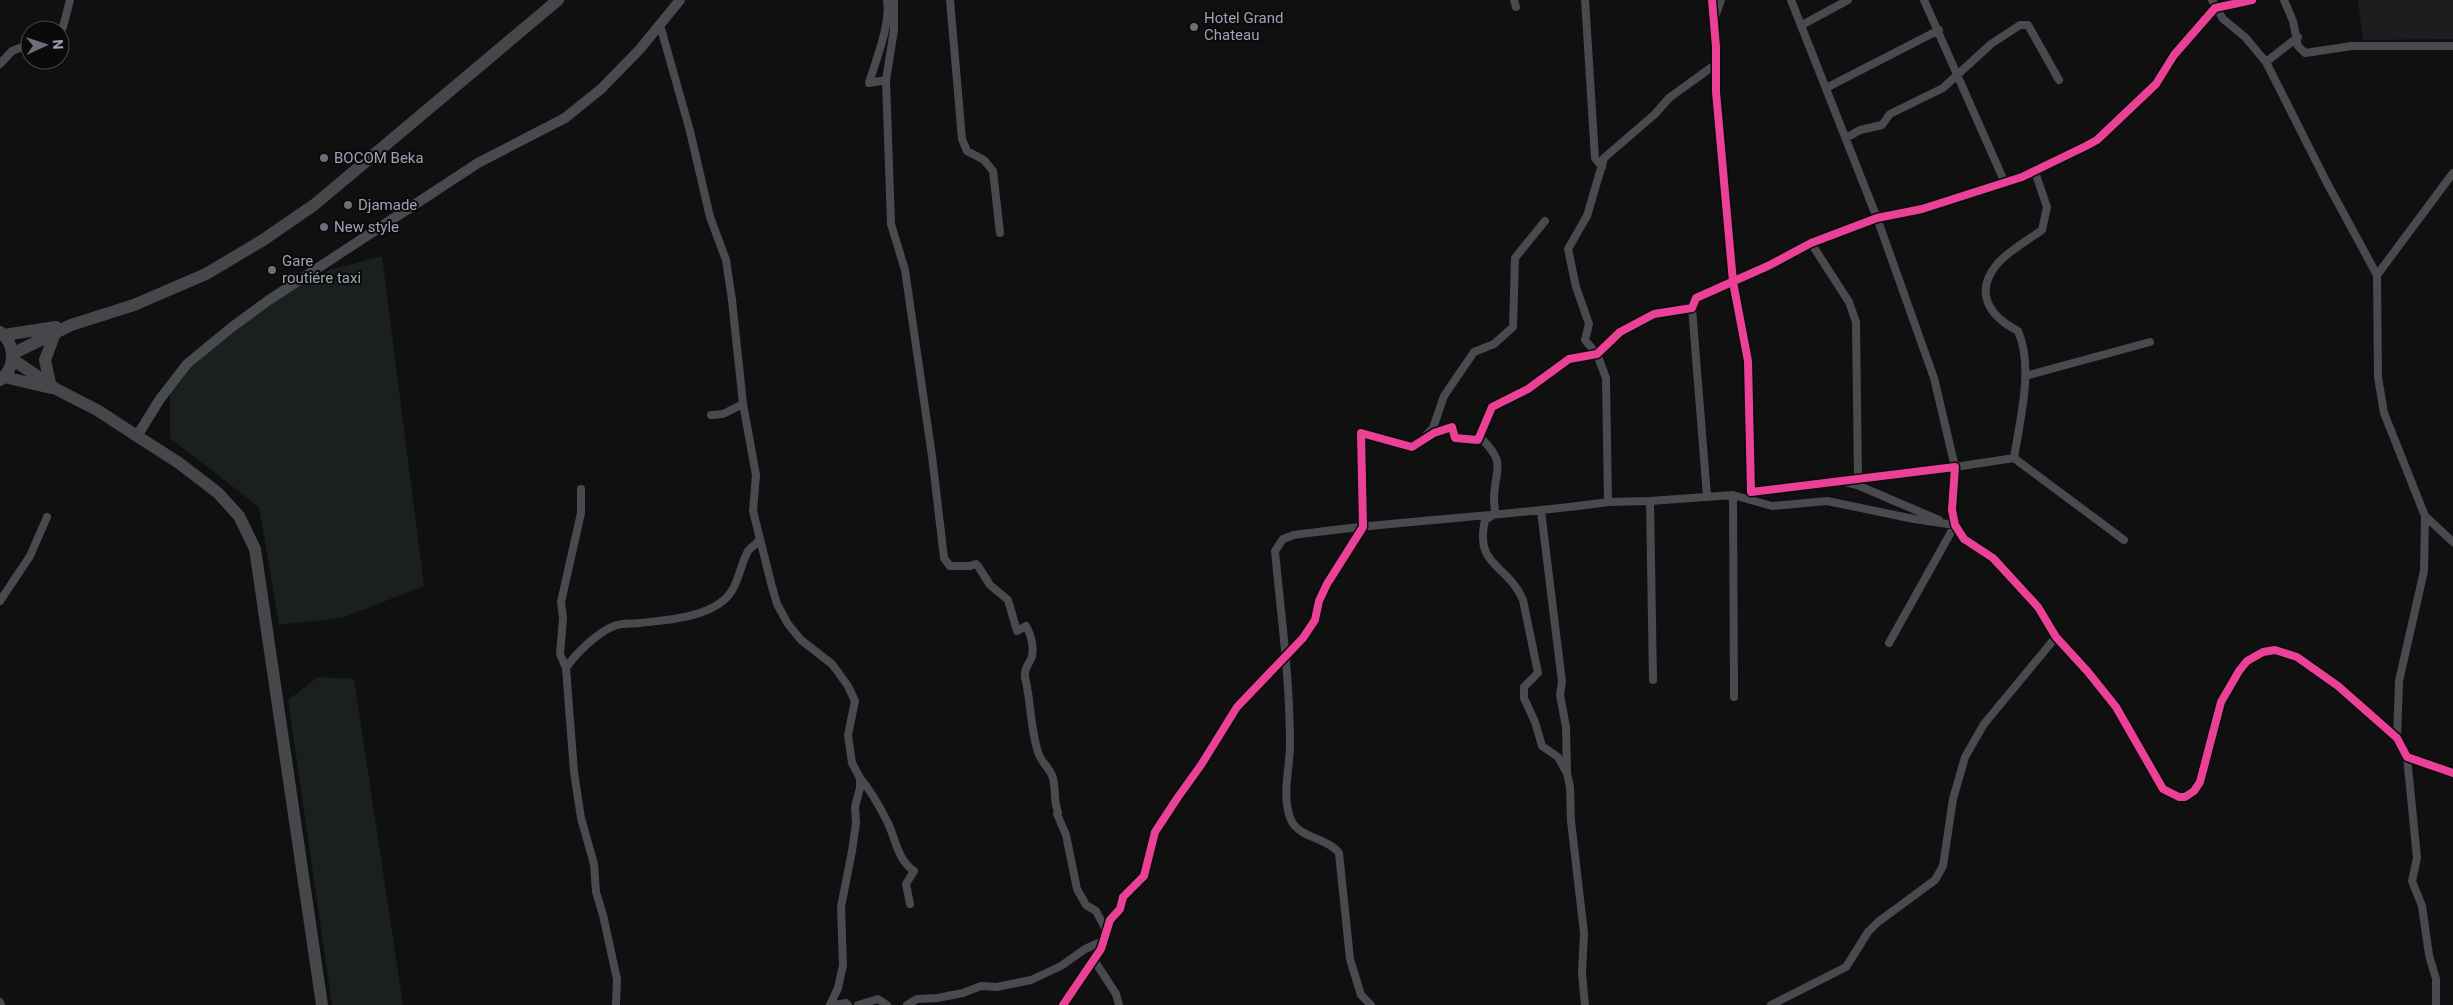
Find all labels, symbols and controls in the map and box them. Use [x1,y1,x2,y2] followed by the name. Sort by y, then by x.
[1204,9,1283,44] place label: Hotel Grand Chateau
[20,20,70,70] north arrow
[1188,21,1200,33] marker: Hotel Grand Chateau
[50,39,66,50] text: N
[334,149,424,167] place label: BOCOM Beka
[318,152,330,164] marker: BOCOM Beka
[358,196,417,214] place label: Djamade
[342,199,354,211] marker: Djamade
[334,218,399,236] place label: New style
[318,221,330,233] marker: New style
[282,252,361,287] place label: Gare routiére taxi
[266,264,278,276] marker: Gare routiére taxi

